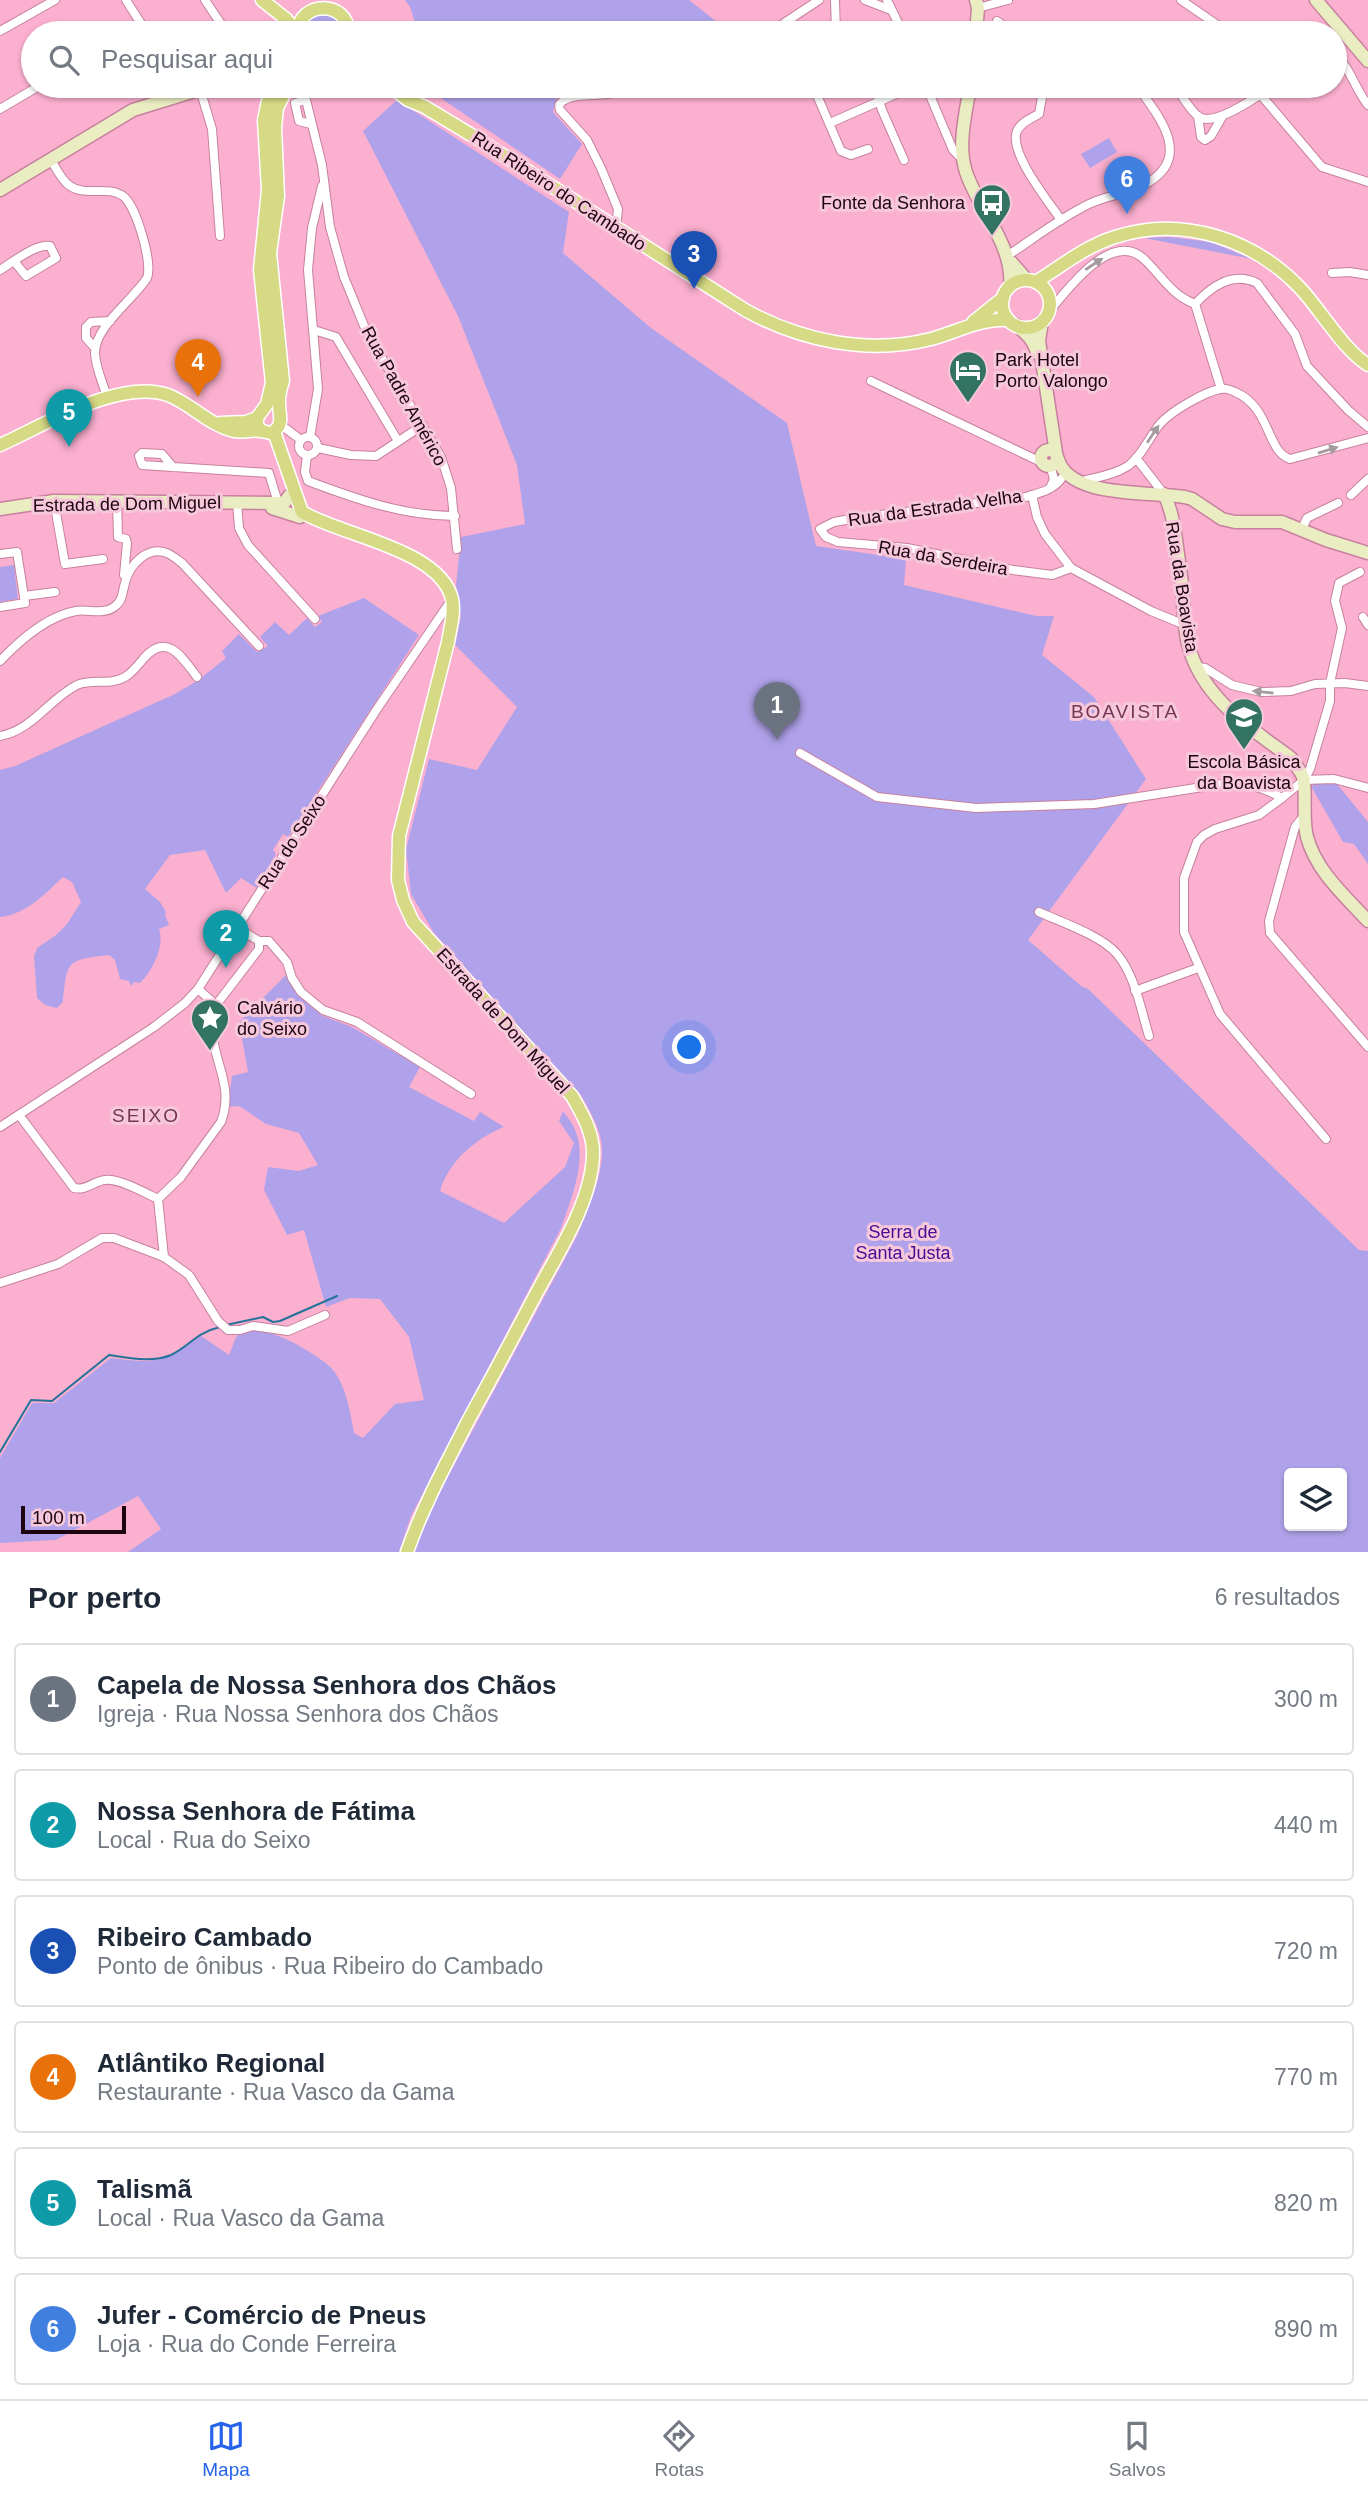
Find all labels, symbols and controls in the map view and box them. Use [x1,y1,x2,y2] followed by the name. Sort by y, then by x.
[21,21,1347,98] search box
[45,41,83,79] icon: search
[101,44,273,74] text: Pesquisar aqui
[468,127,650,255] street label: Rua Ribeiro do Cambado
[1104,156,1150,214] pin: 6
[971,182,1013,237] bus stop icon: Fonte da Senhora
[821,193,966,213] place label: Fonte da Senhora
[671,231,717,289] pin: 3
[1085,257,1103,271] one-way arrow
[357,323,451,469] street label: Rua Padre Américo
[175,339,221,397] pin: 4
[947,349,989,404] hotel icon: Park Hotel Porto Valongo
[995,350,1108,391] place label: Park Hotel Porto Valongo
[46,389,92,447] pin: 5
[1146,425,1160,443] one-way arrow
[1317,444,1338,454] one-way arrow
[847,486,1024,530] street label: Rua da Estrada Velha
[33,492,221,516] street label: Estrada de Dom Miguel
[1162,520,1202,655] street label: Rua da Boavista
[877,537,1010,579] street label: Rua da Serdeira
[754,682,800,740] pin: 1
[1252,686,1274,697] one-way arrow
[1223,696,1265,751] school or university icon: Escola Básica da Boavista
[1071,701,1179,722] district label: BOAVISTA
[1187,752,1302,793] place label: Escola Básica da Boavista
[254,791,330,893] street label: Rua do Seixo
[203,910,249,968] pin: 2
[433,944,573,1098] street label: Estrada de Dom Miguel
[189,997,231,1052] place icon: Calvário do Seixo
[237,998,307,1039] place label: Calvário do Seixo
[672,1030,706,1064] your location
[112,1105,180,1126] district label: SEIXO
[855,1222,952,1263] park label: Serra de Santa Justa
[1284,1468,1347,1531] map controls
[1284,1468,1347,1531] button: layers
[21,1503,126,1535] scale bar
[32,1507,85,1528] text: 100 m
[28,1581,161,1614] text: Por perto
[1215,1584,1340,1610] text: 6 resultados
[97,1670,556,1700] text: Capela de Nossa Senhora dos Chãos
[47,1686,59,1712] text: 1
[1274,1686,1338,1712] text: 300 m
[97,1701,498,1727] text: Igreja · Rua Nossa Senhora dos Chãos
[97,1796,415,1826] text: Nossa Senhora de Fátima
[47,1812,59,1838] text: 2
[1274,1812,1338,1838] text: 440 m
[97,1827,311,1853] text: Local · Rua do Seixo
[97,1922,312,1952] text: Ribeiro Cambado
[47,1938,59,1964] text: 3
[1274,1938,1338,1964] text: 720 m
[97,1953,543,1979] text: Ponto de ônibus · Rua Ribeiro do Cambado
[97,2048,325,2078] text: Atlântiko Regional
[47,2064,59,2090] text: 4
[1274,2064,1338,2090] text: 770 m
[97,2079,455,2105] text: Restaurante · Rua Vasco da Gama
[97,2174,192,2204] text: Talismã
[47,2190,59,2216] text: 5
[1274,2190,1338,2216] text: 820 m
[97,2205,384,2231] text: Local · Rua Vasco da Gama
[97,2300,426,2330] text: Jufer - Comércio de Pneus
[47,2316,59,2342] text: 6
[1274,2316,1338,2342] text: 890 m
[97,2331,396,2357] text: Loja · Rua do Conde Ferreira
[202,2417,250,2481] tab: Mapa
[654,2417,704,2481] tab: Rotas
[1109,2417,1166,2481] tab: Salvos

